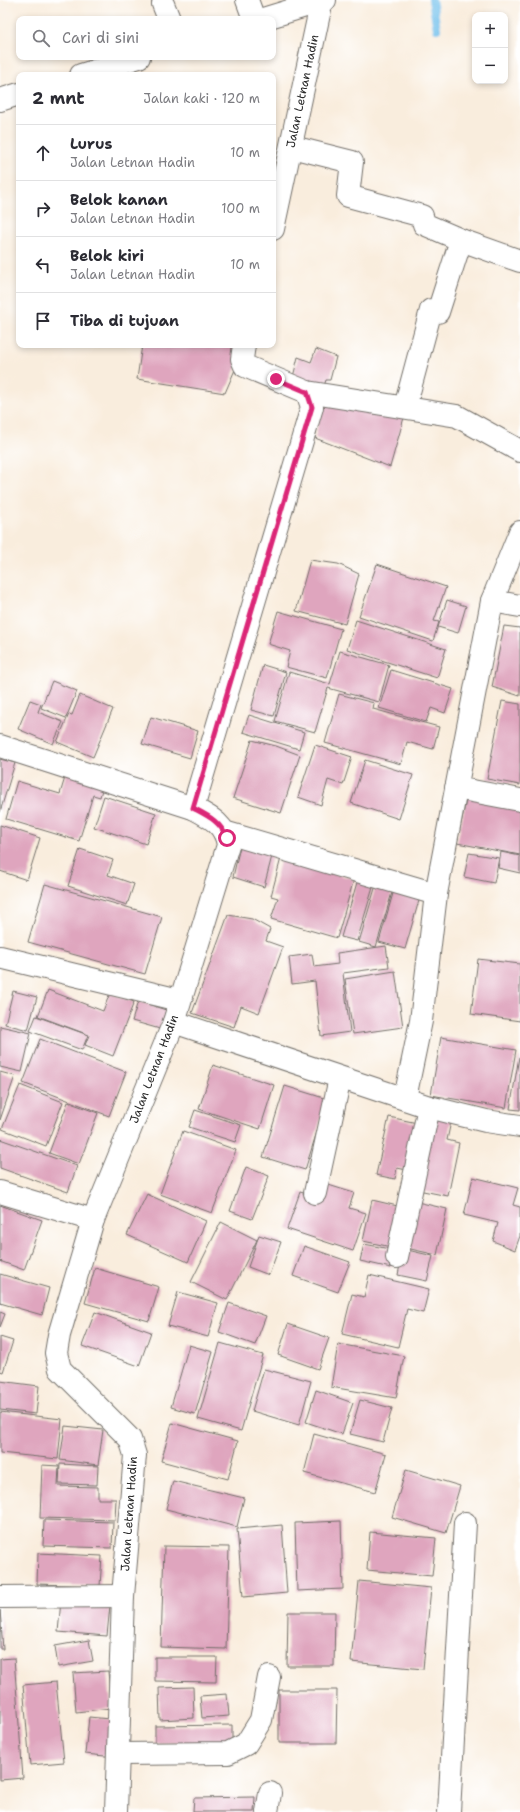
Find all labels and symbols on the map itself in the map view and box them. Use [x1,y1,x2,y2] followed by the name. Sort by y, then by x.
[283,33,322,149] street label: Jalan Letnan Hadin
[267,370,285,388] route end
[218,829,236,847] route start
[126,1012,182,1126] street label: Jalan Letnan Hadin
[117,1456,141,1572] street label: Jalan Letnan Hadin

